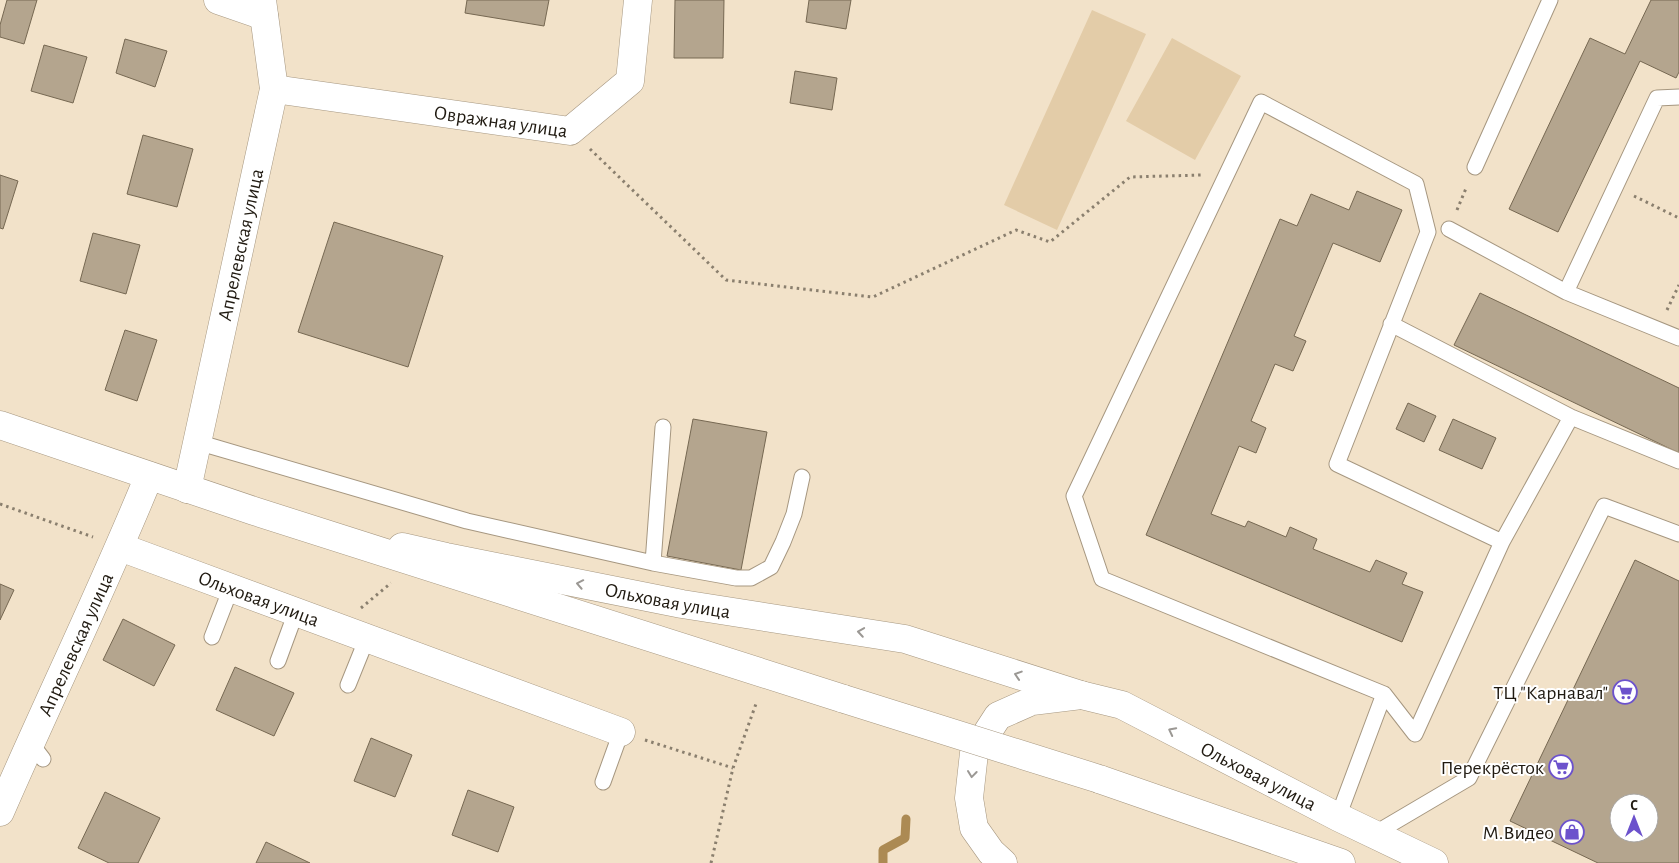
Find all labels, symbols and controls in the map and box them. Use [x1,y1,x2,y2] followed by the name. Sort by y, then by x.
[432,103,569,142] street label: Овражная улица
[215,167,267,323] street label: Апрелевская улица
[195,568,322,631] street label: Ольховая улица
[35,570,117,719] street label: Апрелевская улица
[576,579,585,589] one-way arrow
[603,580,732,622] street label: Ольховая улица
[857,627,866,637] one-way arrow
[1014,670,1022,680] one-way arrow
[1612,679,1638,705] supermarket icon: ТЦ "Карнавал"
[1493,683,1608,703] place label: ТЦ "Карнавал"
[1168,727,1177,737] one-way arrow
[1197,738,1319,815] street label: Ольховая улица
[1548,754,1574,780] supermarket icon: Перекрёсток
[1440,758,1544,778] place label: Перекрёсток
[967,770,978,778] one-way arrow
[1609,793,1659,843] north arrow
[1630,799,1638,813] text: С
[1559,819,1585,845] shop icon: М.Видео
[1482,823,1554,843] place label: М.Видео

